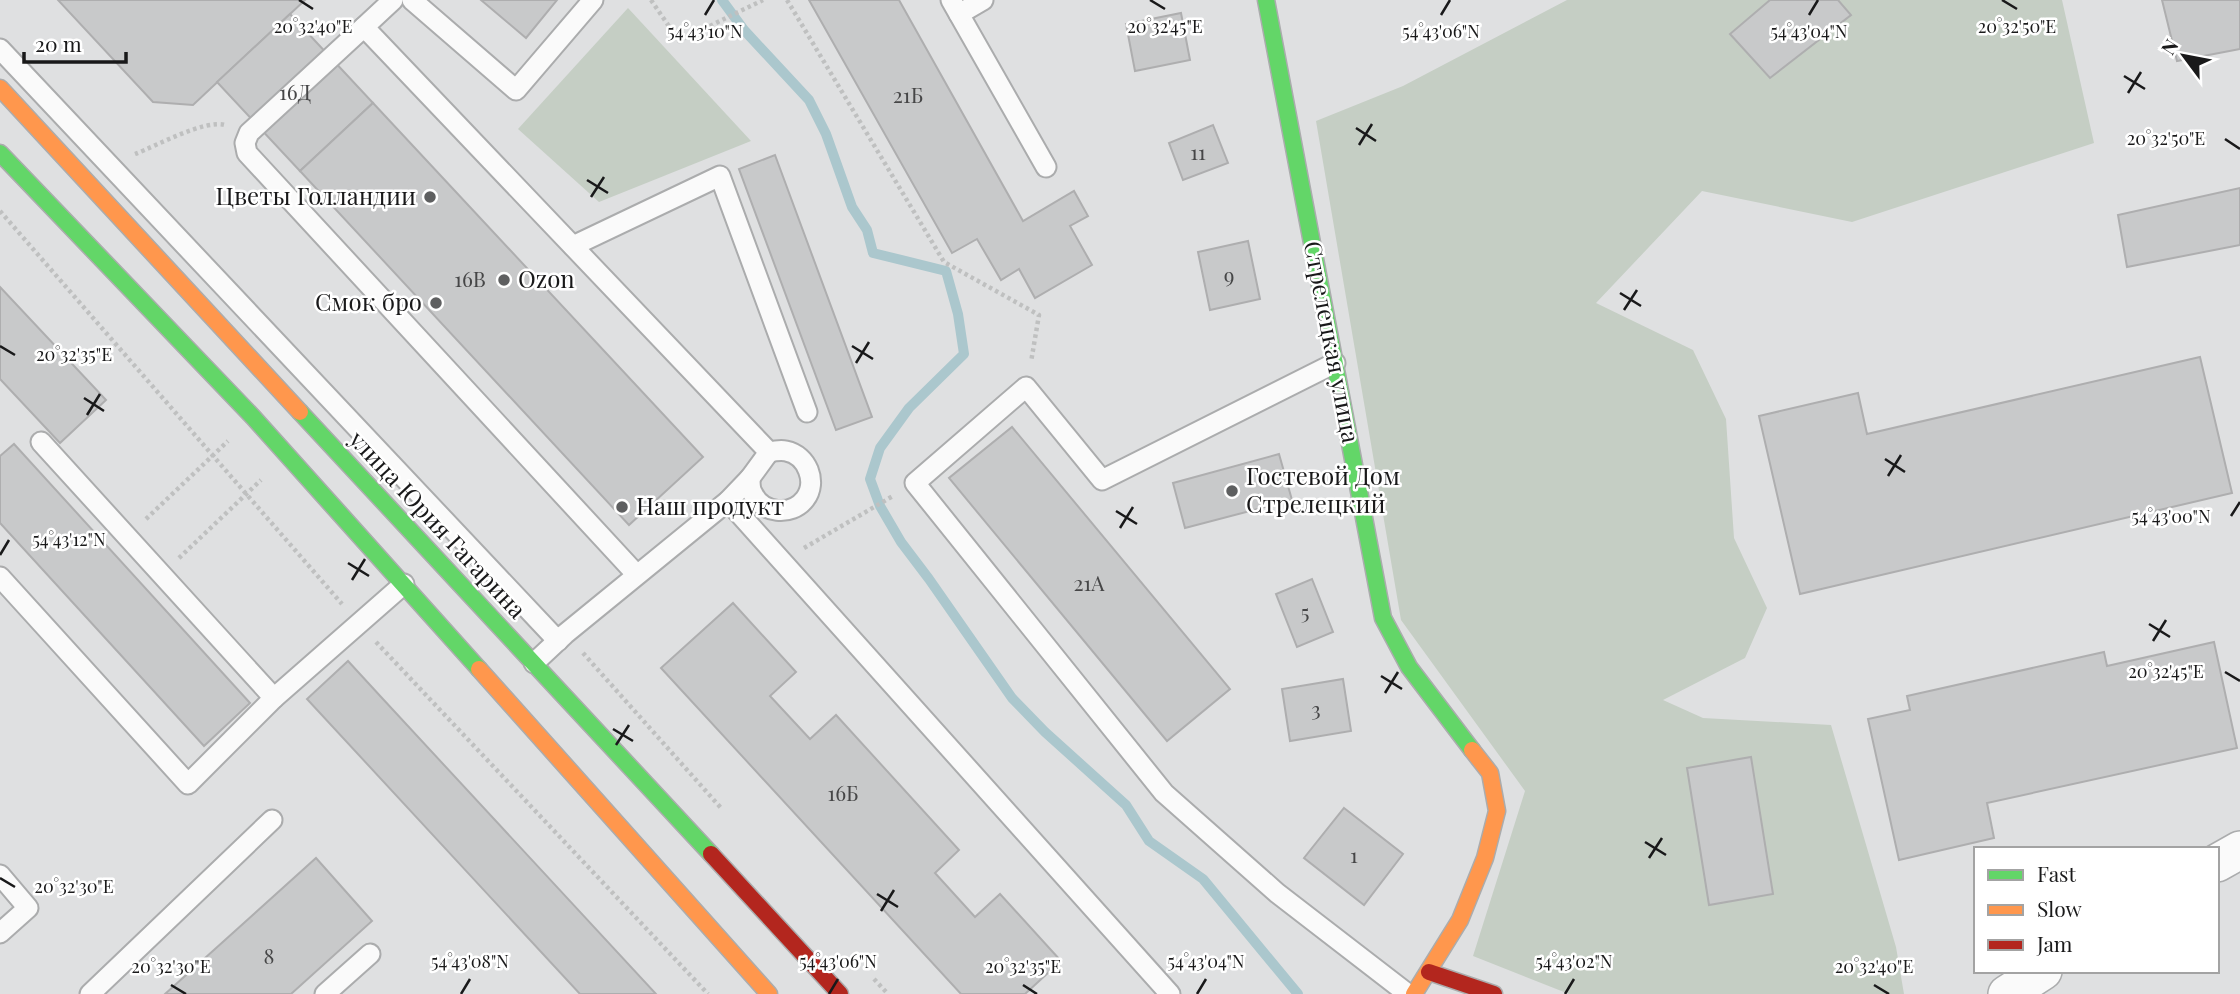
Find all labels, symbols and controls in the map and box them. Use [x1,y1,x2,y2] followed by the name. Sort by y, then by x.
[274,14,352,38] text: 20°32'40"E
[1127,14,1203,38] text: 20°32'45"E
[1978,14,2056,38] text: 20°32'50"E
[667,19,743,43] text: 54°43'10"N
[1402,19,1480,43] text: 54°43'06"N
[1770,19,1848,43] text: 54°43'04"N
[24,21,126,65] scale bar
[2149,21,2219,91] north arrow
[35,29,82,57] text: 20 m
[2154,34,2184,59] text: N
[279,77,311,105] house number: 16Д
[893,80,923,108] house number: 21Б
[2127,126,2205,150] text: 20°32'50"E
[1190,137,1206,165] house number: 11
[216,179,416,211] place label: Цветы Голландии
[422,189,438,205] marker: Цветы Голландии
[1298,238,1368,445] street label: Стрелецкая улица
[1224,260,1234,288] house number: 9
[518,262,575,294] place label: Ozon
[454,264,486,292] house number: 16В
[496,272,512,288] marker: Ozon
[315,285,422,317] place label: Смок бро
[428,295,444,311] marker: Смок бро
[36,342,112,366] text: 20°32'35"E
[342,422,534,624] street label: улица Юрия Гагарина
[1246,459,1400,519] place label: Гостевой Дом Стрелецкий
[1224,483,1240,499] marker: Гостевой Дом Стрелецкий
[636,489,784,521] place label: Наш продукт
[614,499,630,515] marker: Наш продукт
[2131,504,2211,528] text: 54°43'00"N
[32,527,106,551] text: 54°43'12"N
[1073,568,1105,596] house number: 21А
[1301,597,1309,625] house number: 5
[2128,659,2204,683] text: 20°32'45"E
[1311,694,1321,722] house number: 3
[827,778,859,806] house number: 16Б
[1350,840,1358,868] house number: 1
[1974,847,2219,973] legend
[2037,859,2076,887] text: Fast
[34,874,114,898] text: 20°32'30"E
[2037,894,2082,922] text: Slow
[2036,929,2073,957] text: Jam
[264,941,274,969] house number: 8
[431,949,509,973] text: 54°43'08"N
[799,949,877,973] text: 54°43'06"N
[1167,949,1245,973] text: 54°43'04"N
[1535,949,1613,973] text: 54°43'02"N
[131,954,211,978] text: 20°32'30"E
[985,954,1061,978] text: 20°32'35"E
[1835,954,1913,978] text: 20°32'40"E

